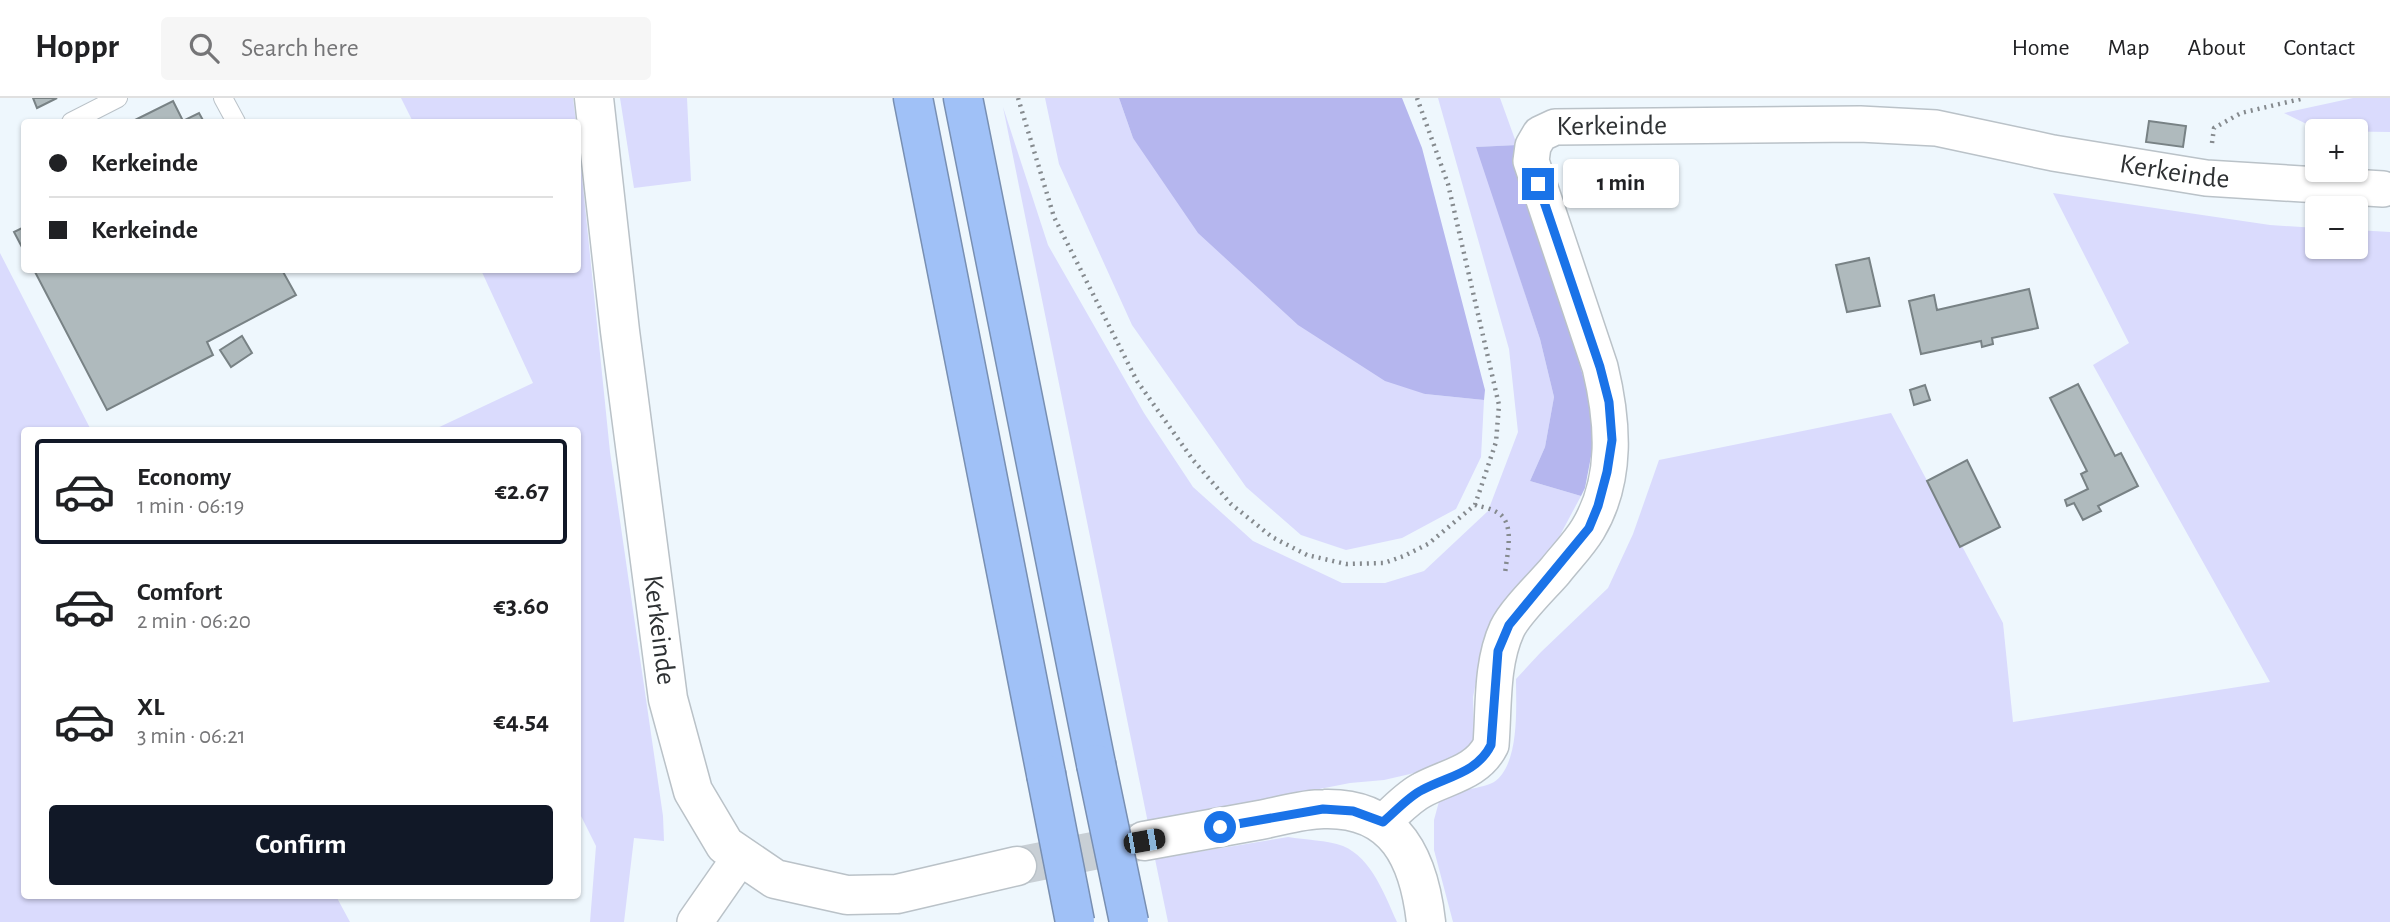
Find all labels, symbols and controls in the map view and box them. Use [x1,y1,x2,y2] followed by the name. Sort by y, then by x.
[161,17,651,80] search box
[185,29,223,67] icon: search
[35,31,119,64] text: Hoppr
[241,35,359,61] text: Search here
[2012,36,2070,60] text: Home
[2108,36,2150,60] text: Map
[2188,36,2245,60] text: About
[2283,36,2355,60] text: Contact
[1556,112,1667,141] street label: Kerkeinde
[2305,119,2368,259] map controls
[2305,119,2368,182] button: +
[91,150,198,176] text: Kerkeinde
[2118,150,2230,193] street label: Kerkeinde
[1562,160,1678,208] callout: 1 min
[1522,168,1554,200] route end
[1597,172,1645,195] text: 1 min
[2305,196,2368,259] button: −
[91,217,198,243] text: Kerkeinde
[53,460,116,523] icon: car
[137,464,231,490] text: Economy
[495,478,549,504] text: €2.67
[137,495,244,518] text: 1 min · 06:19
[638,573,680,687] street label: Kerkeinde
[53,575,116,638] icon: car
[137,579,222,605] text: Comfort
[494,593,549,619] text: €3.60
[137,610,251,633] text: 2 min · 06:20
[53,690,116,753] icon: car
[137,694,164,720] text: XL
[494,708,549,734] text: €4.54
[137,725,246,748] text: 3 min · 06:21
[49,805,553,885] button: Confirm
[1204,811,1236,843] route start
[1122,827,1167,855] car

